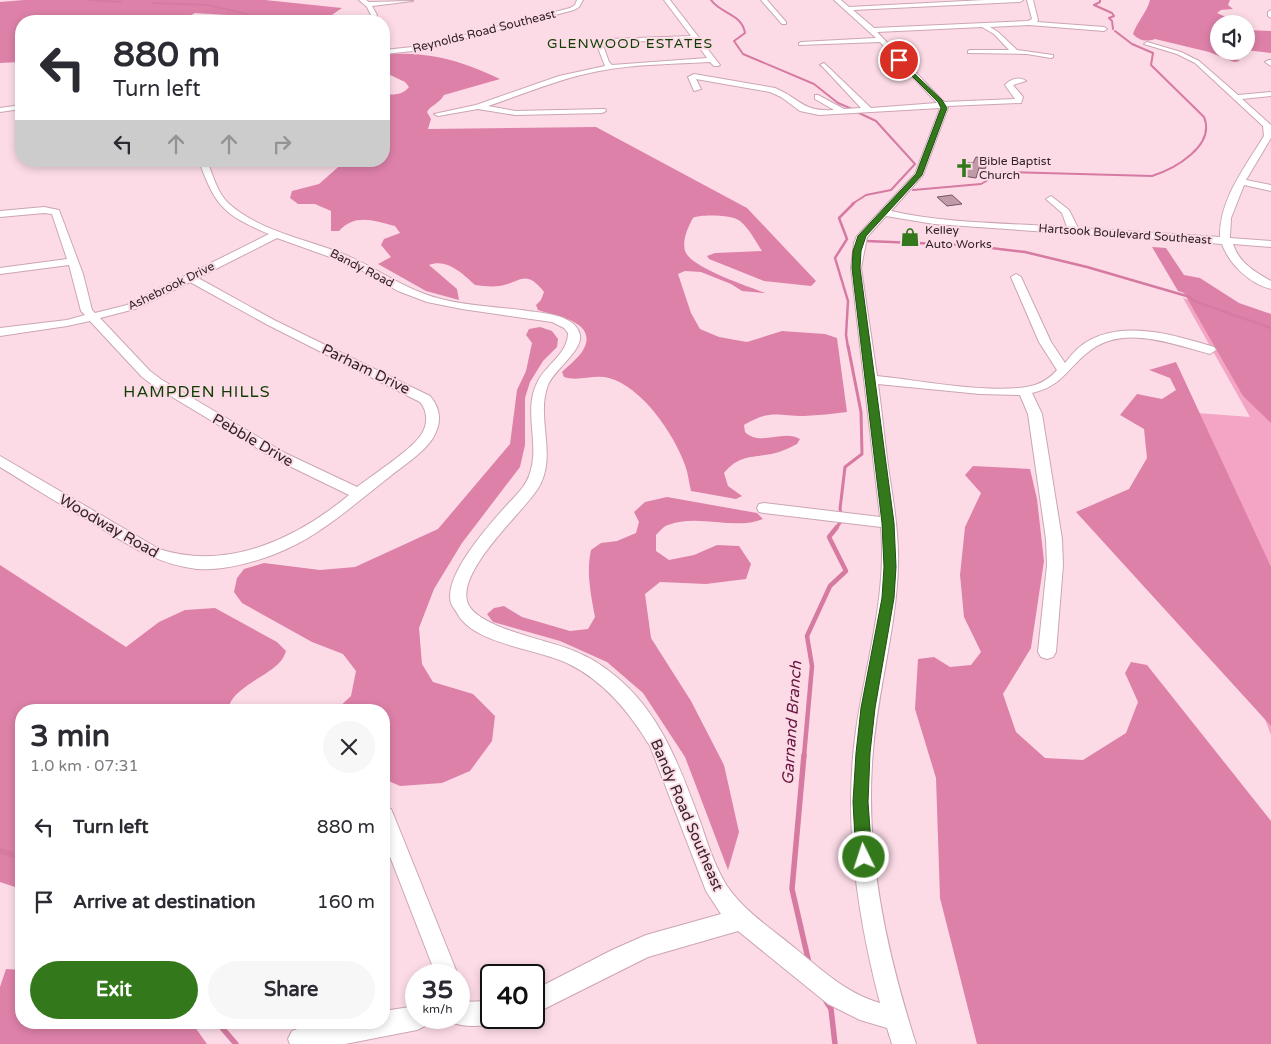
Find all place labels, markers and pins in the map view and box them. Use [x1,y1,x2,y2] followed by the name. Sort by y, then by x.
[878,39,920,81] pin
[979,154,1052,182] place label: Bible Baptist Church
[953,157,975,179] church icon: Bible Baptist Church
[925,223,992,251] place label: Kelley Auto Works
[899,226,921,248] shop icon: Kelley Auto Works

